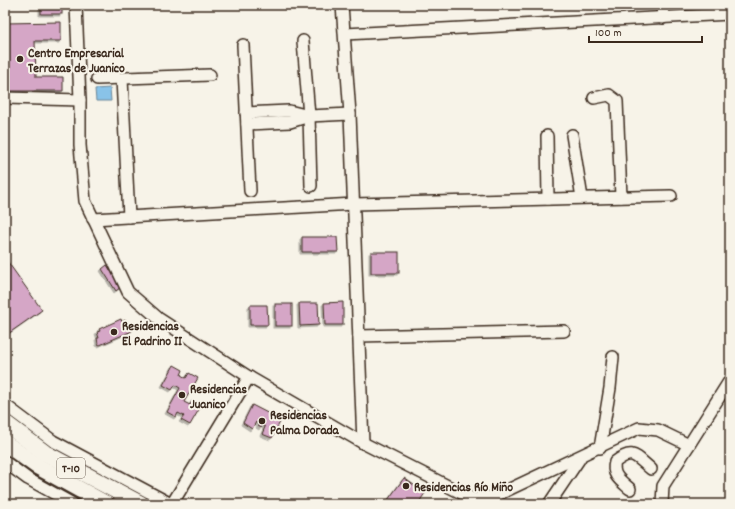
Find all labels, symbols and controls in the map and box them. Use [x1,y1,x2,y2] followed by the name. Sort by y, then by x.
[589,18,702,44] scale bar
[595,25,622,42] text: 100 m
[28,45,125,79] place label: Centro Empresarial Terrazas de Juanico
[15,54,25,64] marker: Centro Empresarial Terrazas de Juanico
[122,318,183,352] place label: Residencias El Padrino II
[109,327,119,337] marker: Residencias El Padrino II
[190,381,247,415] place label: Residencias Juanico
[177,390,187,400] marker: Residencias Juanico
[270,407,340,441] place label: Residencias Palma Dorada
[257,416,267,426] marker: Residencias Palma Dorada
[57,458,85,478] road number: T-10
[414,479,513,498] place label: Residencias Río Miño
[401,481,411,491] marker: Residencias Río Miño

